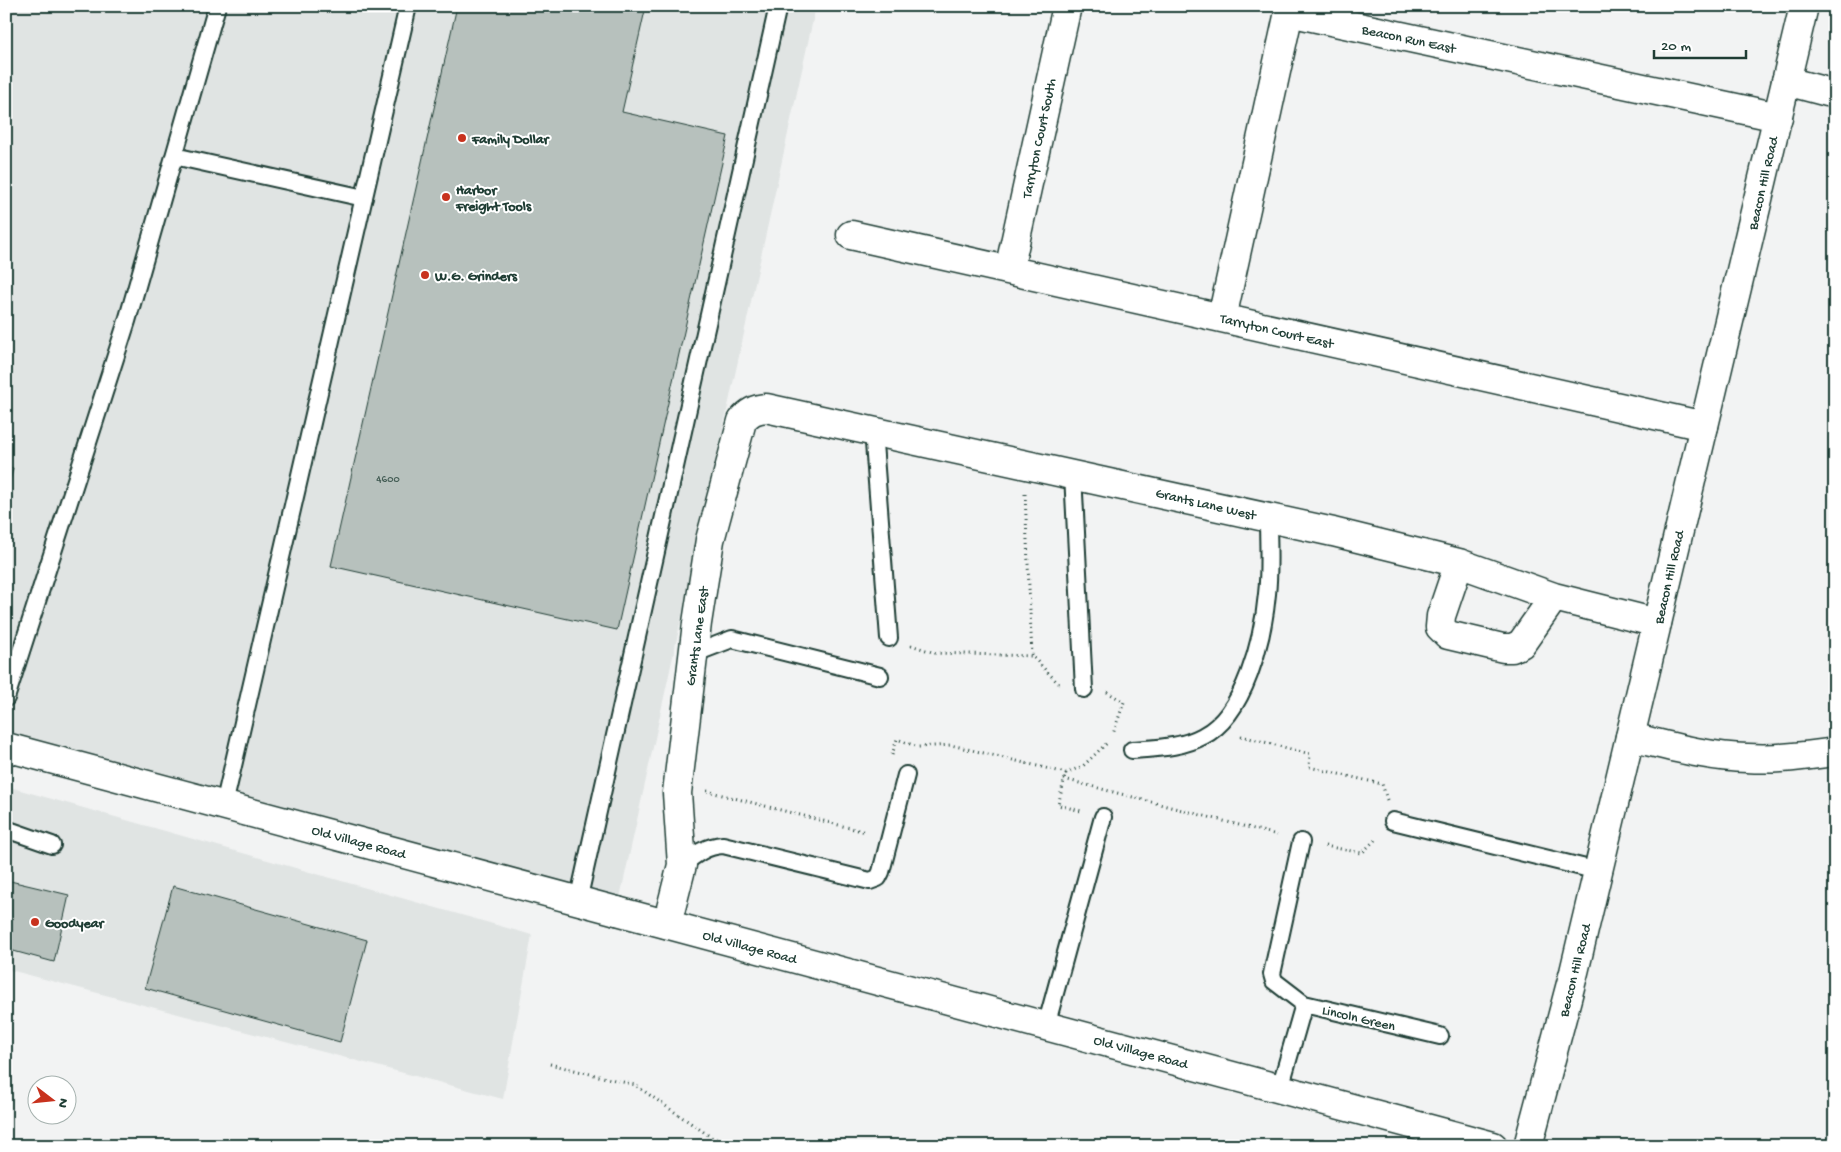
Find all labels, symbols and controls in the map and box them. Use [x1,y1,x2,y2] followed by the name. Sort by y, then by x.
[1359,22,1458,59] street label: Beacon Run East
[1654,28,1746,60] scale bar
[1661,38,1691,56] text: 20 m
[1019,77,1062,201] street label: Tarryton Court South
[456,132,468,144] marker: Family Dollar
[471,132,551,149] place label: Family Dollar
[1745,134,1784,233] street label: Beacon Hill Road
[455,183,532,216] place label: Harbor Freight Tools
[440,191,452,203] marker: Harbor Freight Tools
[419,269,431,281] marker: W.G. Grinders
[434,269,518,286] place label: W.G. Grinders
[1217,311,1336,354] street label: Tarryton Court East
[376,474,400,486] house number: 4600
[1154,486,1259,526] street label: Grants Lane West
[1651,528,1690,627] street label: Beacon Hill Road
[683,584,714,687] street label: Grants Lane East
[309,823,409,865] street label: Old Village Road
[29,916,41,928] marker: Goodyear
[45,916,105,933] place label: Goodyear
[1556,921,1597,1020] street label: Beacon Hill Road
[700,928,800,970] street label: Old Village Road
[1320,1003,1397,1036] street label: Lincoln Green
[1091,1033,1191,1075] street label: Old Village Road
[28,1074,78,1124] north arrow
[53,1096,72,1110] text: N

